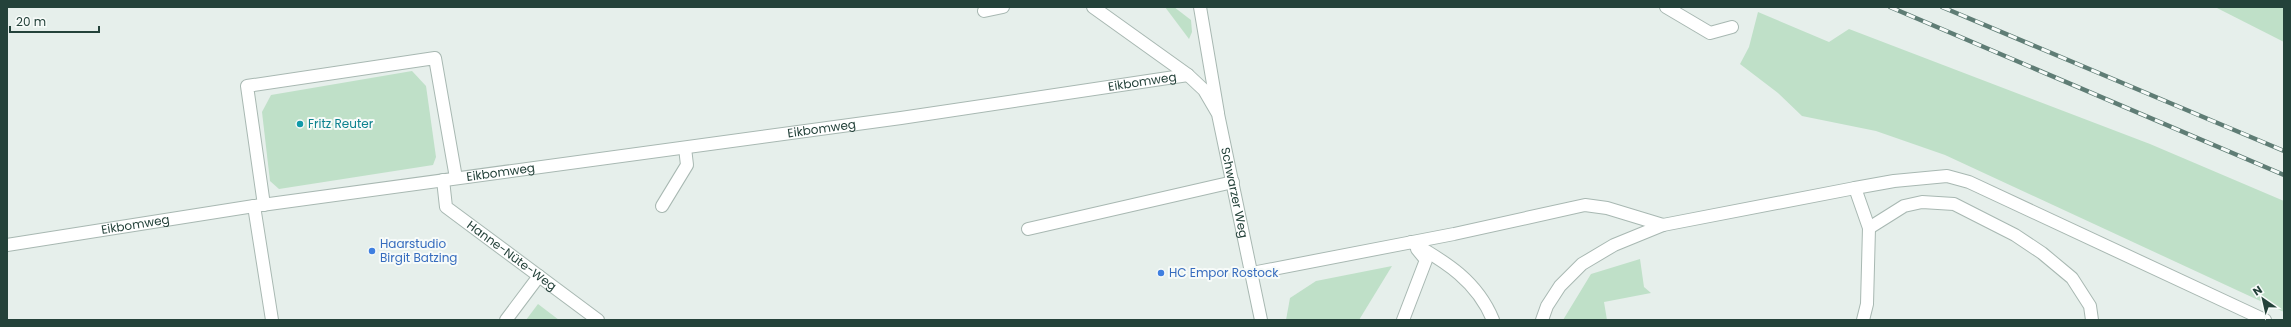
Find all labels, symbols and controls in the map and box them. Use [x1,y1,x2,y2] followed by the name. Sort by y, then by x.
[10,8,99,34] scale bar
[16,13,46,30] text: 20 m
[1107,68,1178,95] street label: Eikbomweg
[308,115,374,132] place label: Fritz Reuter
[786,115,857,141] street label: Eikbomweg
[295,119,305,129] marker: Fritz Reuter
[1217,146,1253,240] street label: Schwarzer Weg
[465,159,536,185] street label: Eikbomweg
[100,210,171,238] street label: Eikbomweg
[464,216,560,294] street label: Hanne-Nüte-Weg
[380,235,457,266] place label: Haarstudio Birgit Batzing
[367,246,377,256] marker: Haarstudio Birgit Batzing
[1169,264,1279,281] place label: HC Empor Rostock
[1156,268,1166,278] marker: HC Empor Rostock
[2243,279,2283,319] north arrow
[2250,282,2265,300] text: N

